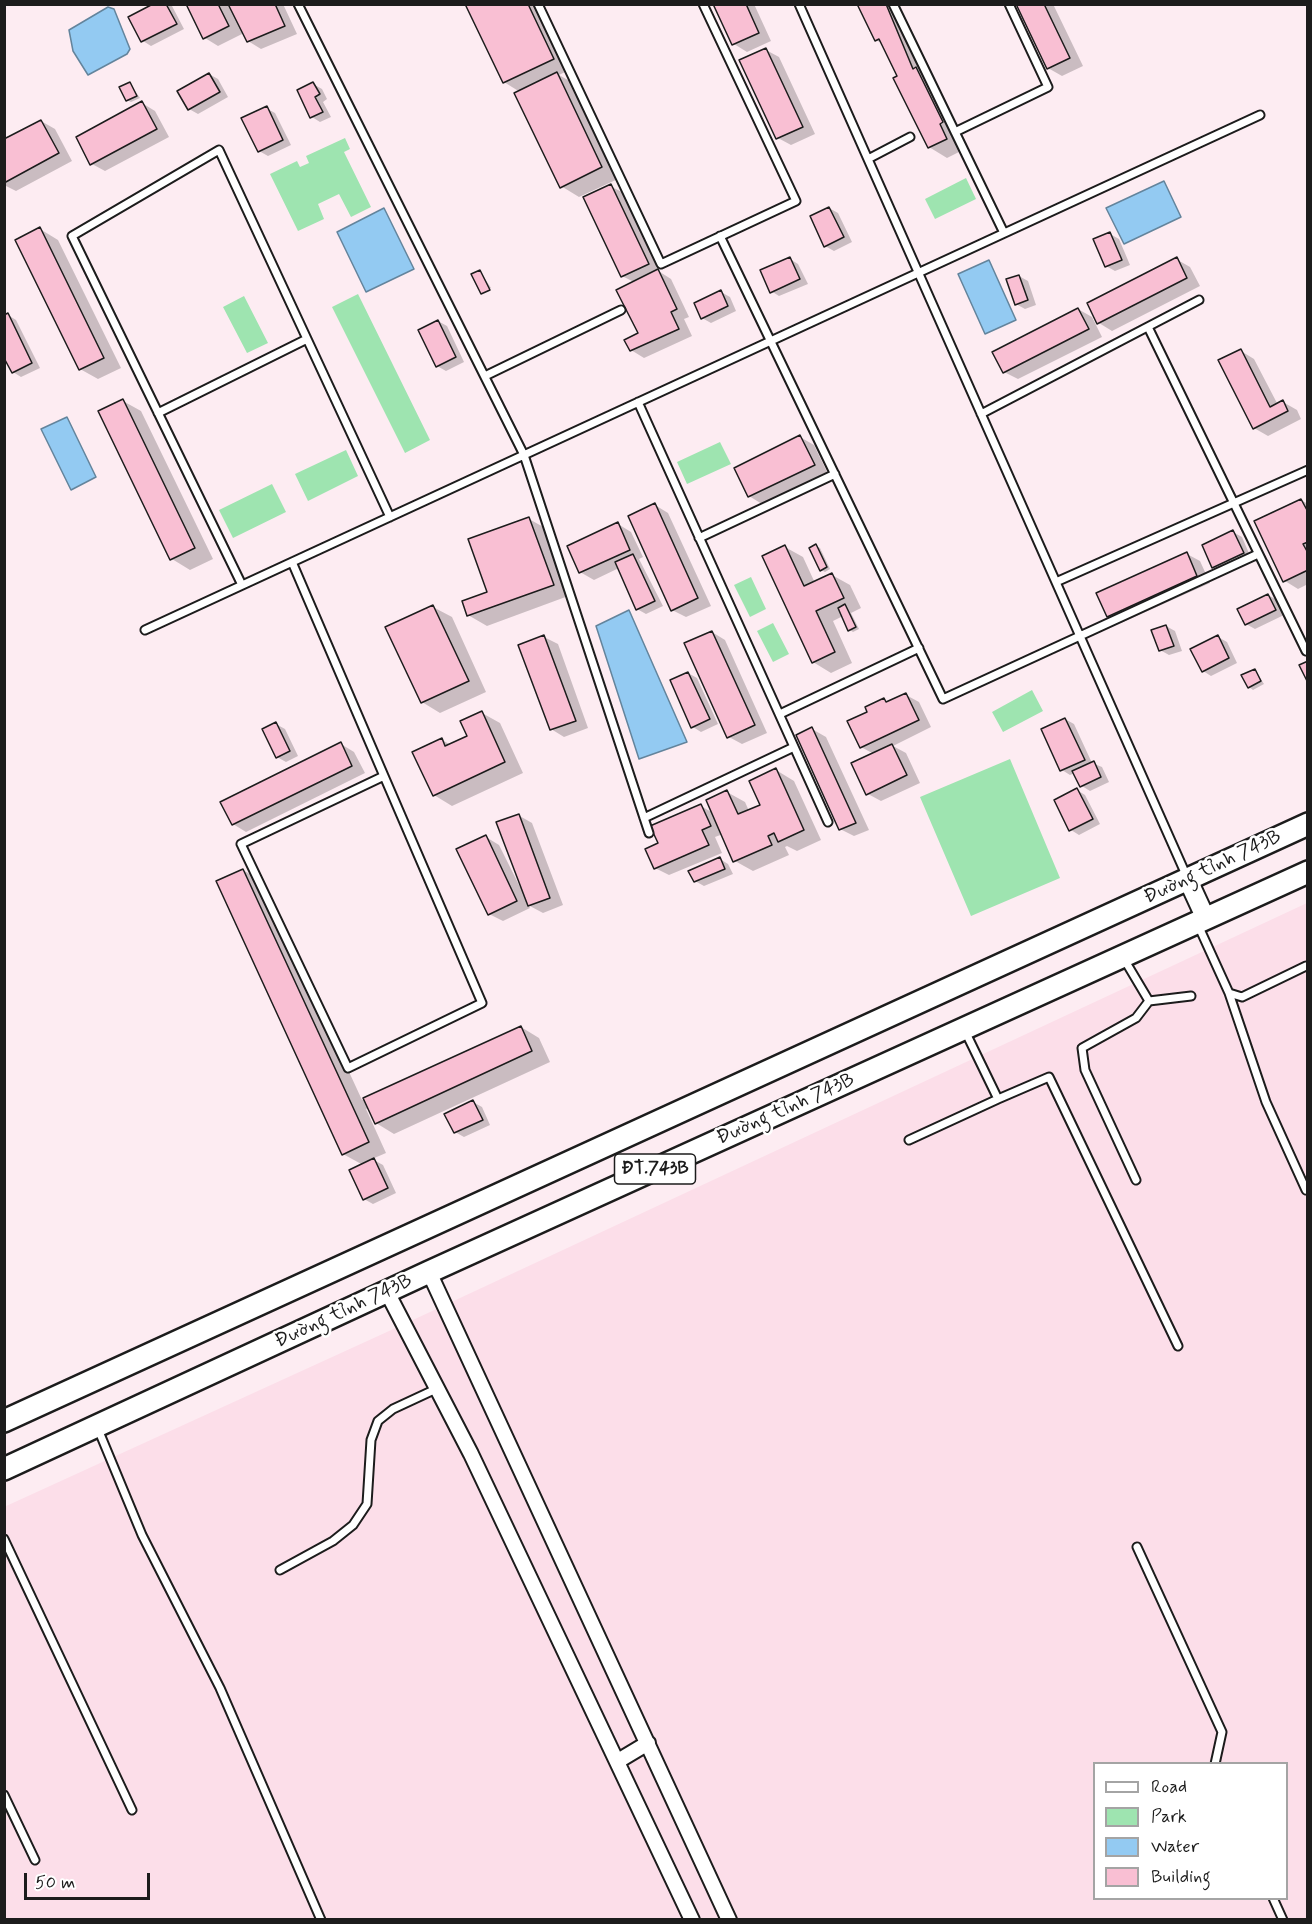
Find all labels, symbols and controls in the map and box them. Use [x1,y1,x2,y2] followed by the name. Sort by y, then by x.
[1140,826,1286,910] street label: Đường tỉnh 743B
[713,1069,859,1151] street label: Đường tỉnh 743B
[614,1154,696,1184] road number: ĐT.743B
[271,1270,417,1354] street label: Đường tỉnh 743B
[1093,1762,1288,1900] legend
[1151,1775,1187,1799] text: Road
[1151,1805,1187,1829] text: Park
[1151,1835,1199,1859] text: Water
[27,1861,153,1899] scale bar
[1151,1865,1211,1889] text: Building
[35,1871,75,1895] text: 50 m

